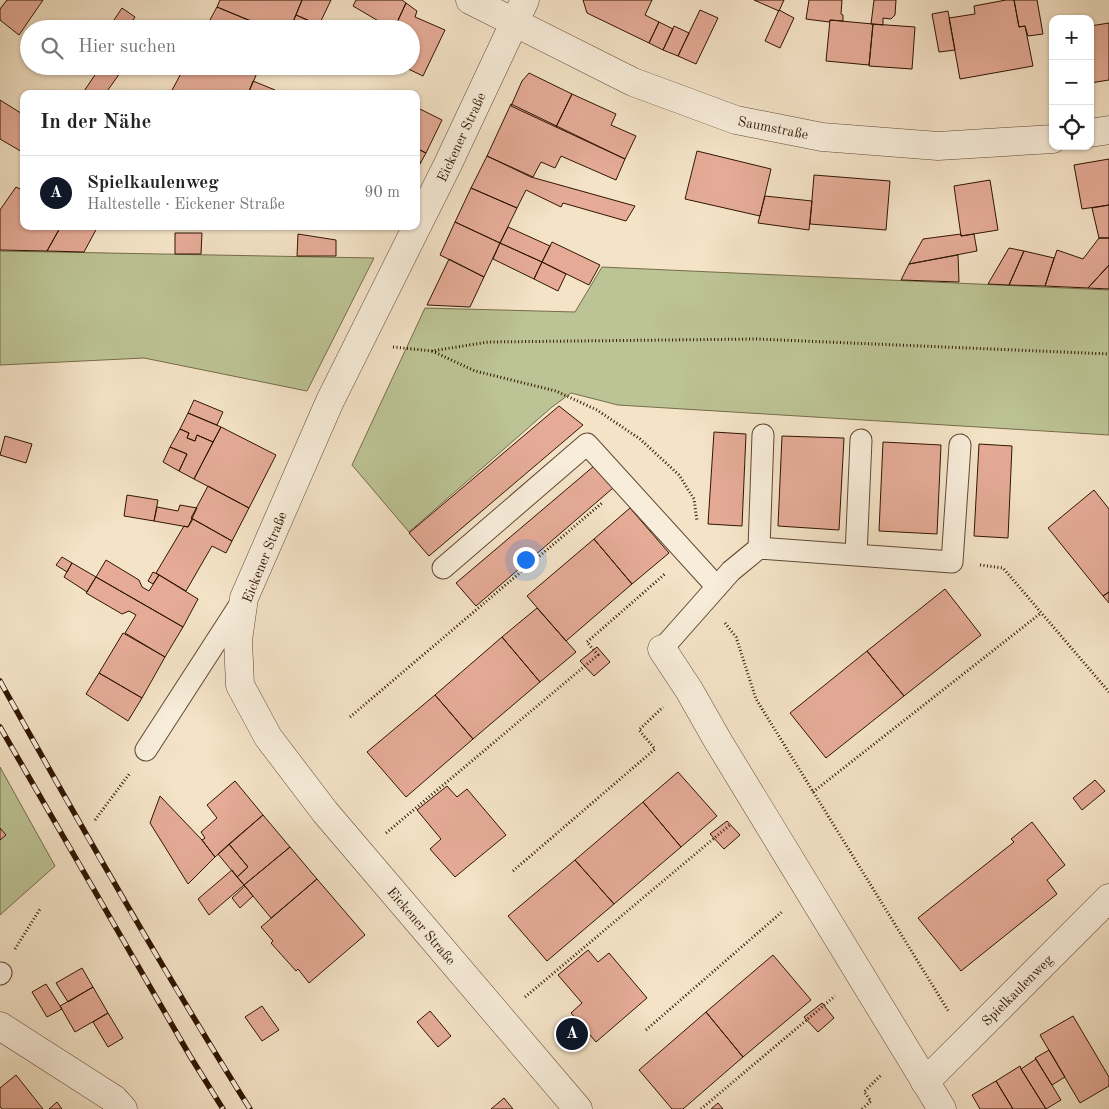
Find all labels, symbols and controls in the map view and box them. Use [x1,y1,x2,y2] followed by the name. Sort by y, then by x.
[1049,15,1094,150] map controls
[1049,15,1094,60] button: +
[20,20,420,75] search box
[38,34,66,62] icon: search
[78,38,176,57] text: Hier suchen
[1049,60,1094,105] button: −
[435,91,489,184] street label: Eickener Straße
[1049,105,1094,150] button: locate
[40,112,151,133] text: In der Nähe
[736,114,809,142] street label: Saumstraße
[87,174,219,193] text: Spielkaulenweg
[50,185,62,201] text: A
[364,185,400,201] text: 90 m
[87,197,285,213] text: Haltestelle · Eickener Straße
[240,510,290,605] street label: Eickener Straße
[513,547,539,573] your location
[384,885,458,968] street label: Eickener Straße
[980,952,1056,1029] street label: Spielkaulenweg
[556,1015,588,1053] pin: A

